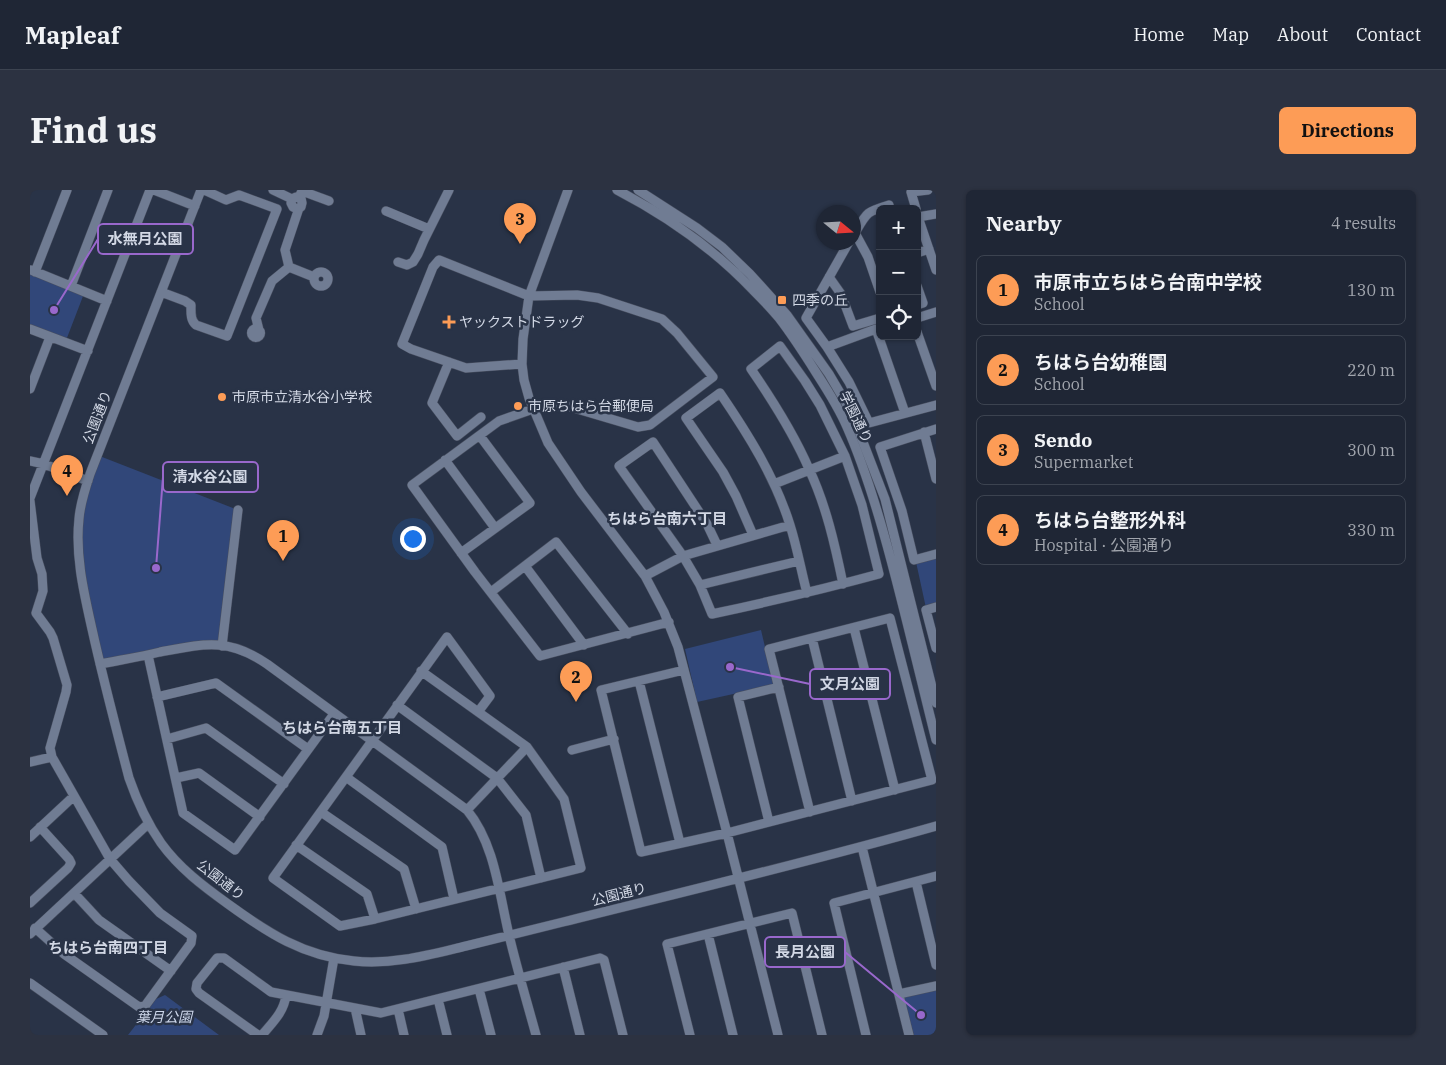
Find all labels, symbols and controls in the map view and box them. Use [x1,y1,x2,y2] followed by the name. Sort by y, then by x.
[25,19,120,51] text: Mapleaf
[1133,23,1185,46] text: Home
[1213,23,1249,46] text: Map
[1277,23,1328,46] text: About
[1356,23,1421,46] text: Contact
[30,107,157,153] text: Find us
[1279,107,1416,154] button: Directions
[504,203,536,244] pin: 3
[816,205,861,250] north arrow
[876,205,921,340] map controls
[876,205,921,250] button: +
[986,209,1062,237] text: Nearby
[1331,213,1396,233] text: 4 results
[98,224,193,254] callout: 水無月公園
[107,229,183,248] text: 水無月公園
[876,250,921,295] button: −
[1034,270,1262,294] text: 市原市立ちはら台南中学校
[998,280,1008,300] text: 1
[1347,280,1395,300] text: 130 m
[792,291,848,309] place label: 四季の丘
[776,294,788,306] marker: 四季の丘
[1034,294,1085,314] text: School
[876,295,921,340] button: locate
[459,313,585,331] place label: ヤックストドラッグ
[443,316,455,328] marker: ヤックストドラッグ
[1034,350,1167,374] text: ちはら台幼稚園
[998,360,1008,380] text: 2
[1347,360,1395,380] text: 220 m
[1034,374,1085,394] text: School
[79,388,115,446] street label: 公園通り
[232,388,372,406] place label: 市原市立清水谷小学校
[836,388,876,446] street label: 学園通り
[216,391,228,403] marker: 市原市立清水谷小学校
[528,397,654,415] place label: 市原ちはら台郵便局
[512,400,524,412] marker: 市原ちはら台郵便局
[1034,428,1092,452] text: Sendo
[998,440,1008,460] text: 3
[1347,440,1395,460] text: 300 m
[1034,452,1133,472] text: Supermarket
[51,455,83,496] pin: 4
[163,462,258,492] callout: 清水谷公園
[172,467,248,486] text: 清水谷公園
[1034,508,1186,532] text: ちはら台整形外科
[607,509,727,528] district label: ちはら台南六丁目
[267,520,299,561] pin: 1
[998,520,1008,540] text: 4
[1347,520,1395,540] text: 330 m
[400,526,426,552] your location
[1034,535,1174,555] text: Hospital · 公園通り
[560,661,592,702] pin: 2
[810,669,890,699] callout: 文月公園
[820,674,880,693] text: 文月公園
[282,718,402,737] district label: ちはら台南五丁目
[193,856,249,904] street label: 公園通り
[590,878,648,910] street label: 公園通り
[765,937,845,967] callout: 長月公園
[48,938,168,957] district label: ちはら台南四丁目
[775,942,835,961] text: 長月公園
[136,1008,194,1026] park label: 葉月公園

